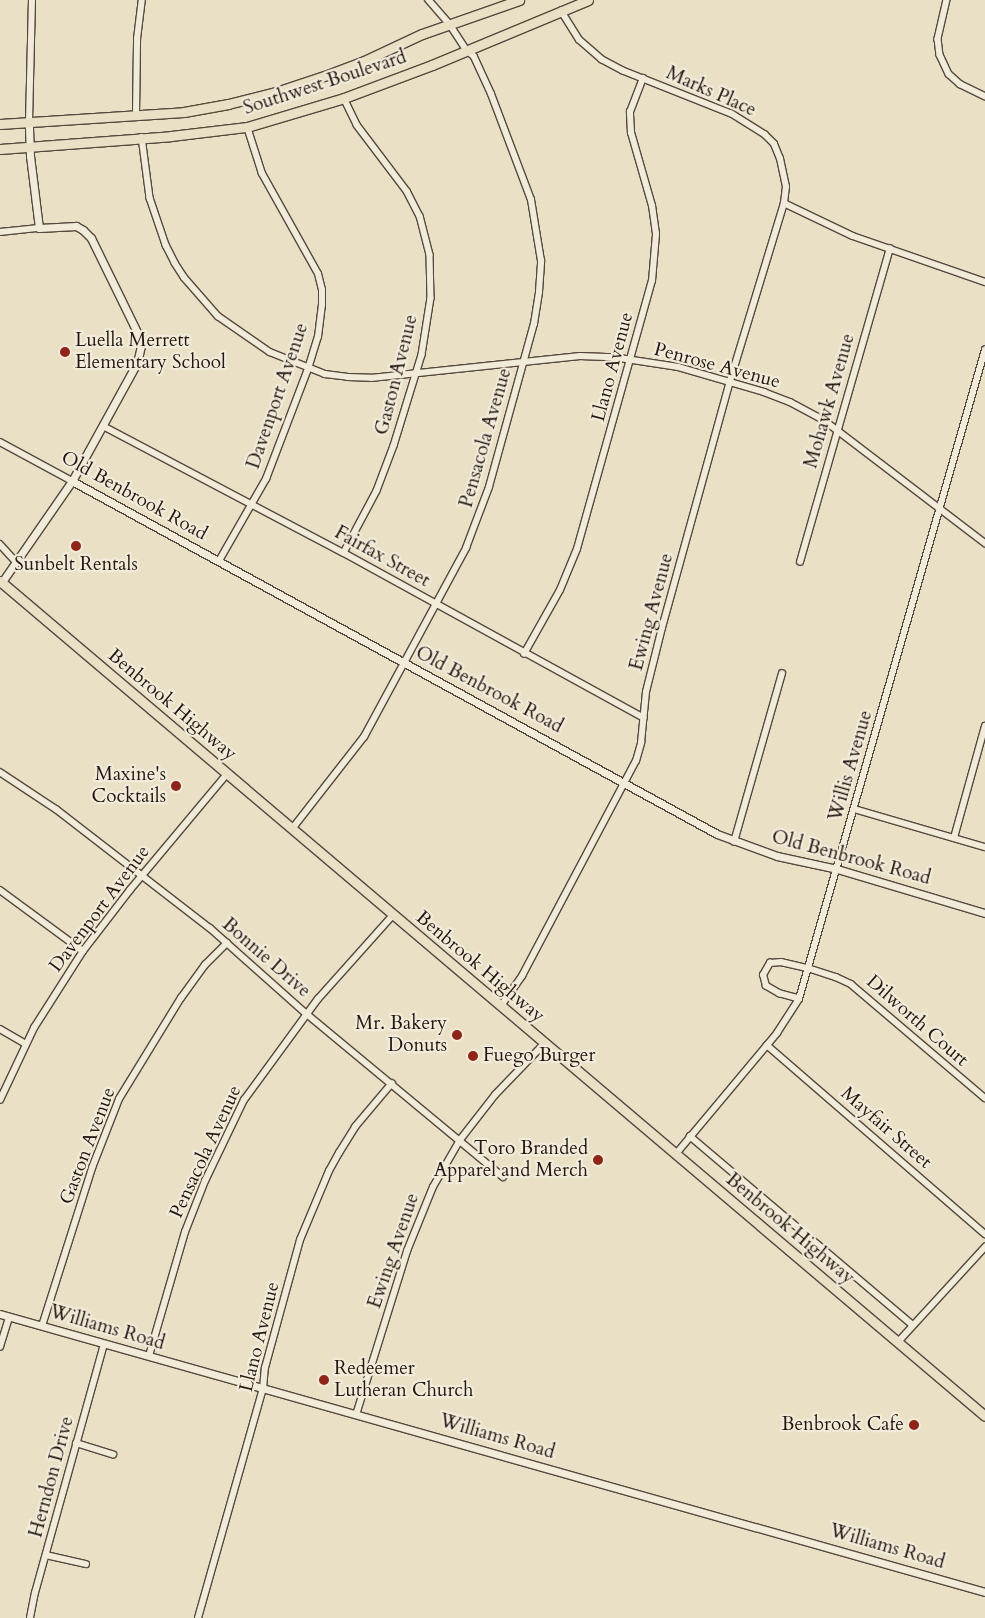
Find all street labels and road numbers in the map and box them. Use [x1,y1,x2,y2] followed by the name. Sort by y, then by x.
[241,46,409,120] street label: Southwest Boulevard
[662,62,760,122] street label: Marks Place
[587,310,639,424] street label: Llano Avenue
[371,312,423,438] street label: Gaston Avenue
[242,320,314,472] street label: Davenport Avenue
[800,331,860,471] street label: Mohawk Avenue
[651,338,783,394] street label: Penrose Avenue
[455,366,517,510] street label: Pensacola Avenue
[57,446,211,546] street label: Old Benbrook Road
[330,521,434,593] street label: Fairfax Street
[625,551,679,673] street label: Ewing Avenue
[411,642,567,738] street label: Old Benbrook Road
[103,645,241,765] street label: Benbrook Highway
[824,708,878,824] street label: Willis Avenue
[769,826,933,890] street label: Old Benbrook Road
[45,841,155,977] street label: Davenport Avenue
[411,907,549,1027] street label: Benbrook Highway
[217,913,315,1003] street label: Bonnie Drive
[861,970,973,1072] street label: Dilworth Court
[165,1082,247,1222] street label: Pensacola Avenue
[836,1082,936,1174] street label: Mayfair Street
[55,1084,121,1208] street label: Gaston Avenue
[721,1169,859,1289] street label: Benbrook Highway
[364,1190,424,1312] street label: Ewing Avenue
[235,1280,285,1394] street label: Llano Avenue
[47,1301,167,1355] street label: Williams Road
[437,1410,557,1464] street label: Williams Road
[25,1414,79,1540] street label: Herndon Drive
[827,1520,947,1574] street label: Williams Road

